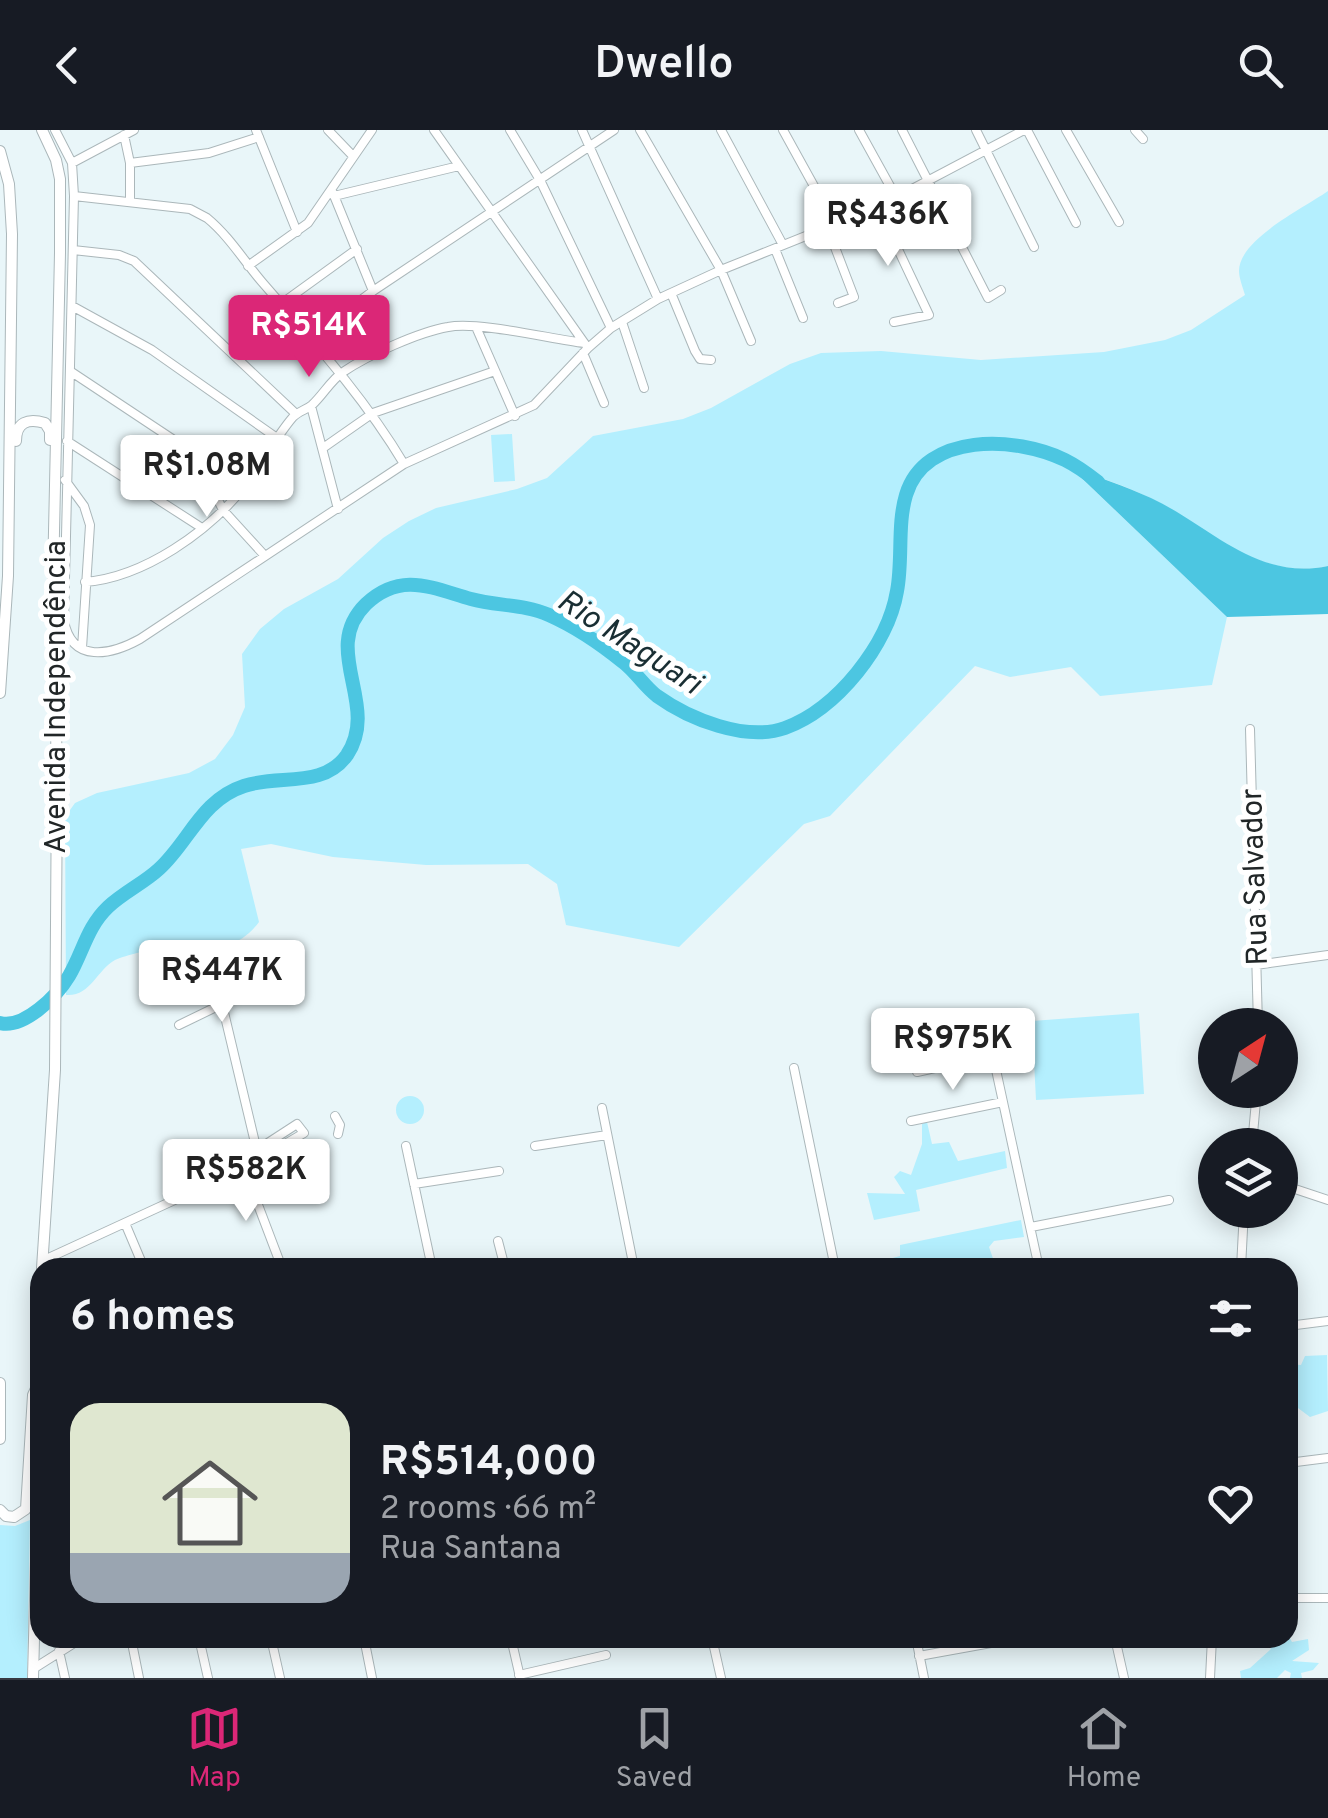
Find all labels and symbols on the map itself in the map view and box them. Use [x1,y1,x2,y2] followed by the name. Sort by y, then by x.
[807,184,969,269] pin: R$436K
[228,295,390,380] pin: R$514K
[115,435,299,520] pin: R$1.08M
[39,540,76,854] street label: Avenida Independência
[549,582,710,706] water label: Rio Maguari
[1235,787,1278,966] street label: Rua Salvador
[141,940,303,1025] pin: R$447K
[872,1008,1034,1093] pin: R$975K
[1198,1008,1298,1108] north arrow
[165,1139,327,1224] pin: R$582K

